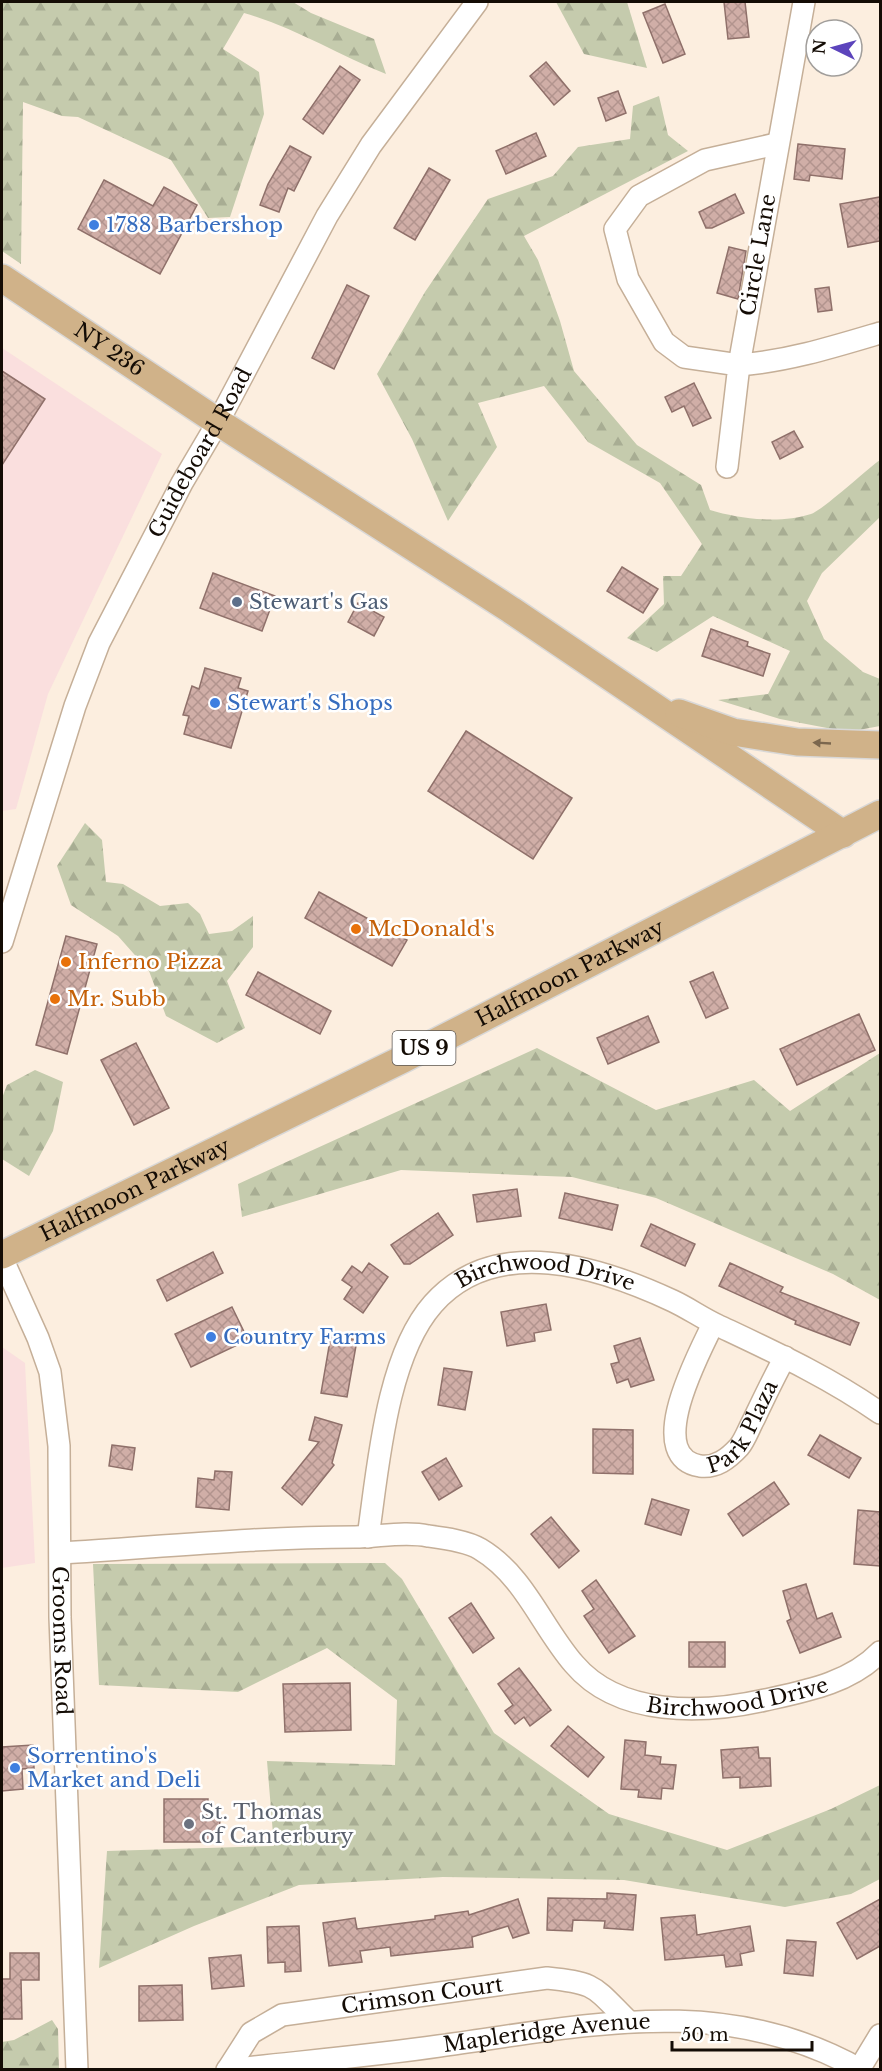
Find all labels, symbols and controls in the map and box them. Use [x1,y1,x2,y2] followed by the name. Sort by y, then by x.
[804,18,864,78] north arrow
[808,38,830,55] text: N
[734,192,782,318] street label: Circle Lane
[106,212,283,238] place label: 1788 Barbershop
[87,218,101,232] marker: 1788 Barbershop
[69,317,149,382] street label: NY 236
[143,363,257,542] street label: Guideboard Road
[249,589,389,615] place label: Stewart's Gas
[230,595,244,609] marker: Stewart's Gas
[227,690,393,716] place label: Stewart's Shops
[208,696,222,710] marker: Stewart's Shops
[813,738,832,748] one-way arrow
[471,914,669,1032] street label: Halfmoon Parkway
[368,916,495,942] place label: McDonald's
[349,922,363,936] marker: McDonald's
[78,949,223,975] place label: Inferno Pizza
[59,955,73,969] marker: Inferno Pizza
[67,986,166,1012] place label: Mr. Subb
[48,992,62,1006] marker: Mr. Subb
[392,1031,456,1065] road number: US 9
[36,1132,235,1247] street label: Halfmoon Parkway
[451,1249,639,1297] text: Birchwood Drive
[455,1277,639,1303] street label: Birchwood Drive
[223,1324,386,1350] place label: Country Farms
[204,1330,218,1344] marker: Country Farms
[704,1376,784,1479] street label: Park Plaza
[47,1566,77,1716] street label: Grooms Road
[645,1672,832,1722] street label: Birchwood Drive
[27,1743,201,1793] place label: Sorrentino's Market and Deli
[8,1761,22,1775] marker: Sorrentino's Market and Deli
[201,1799,354,1849] place label: St. Thomas of Canterbury
[182,1817,196,1831] marker: St. Thomas of Canterbury
[340,1971,505,2020] street label: Crimson Court
[441,2008,651,2058] street label: Mapleridge Avenue
[672,2014,812,2052] scale bar
[681,2024,729,2046] text: 50 m

